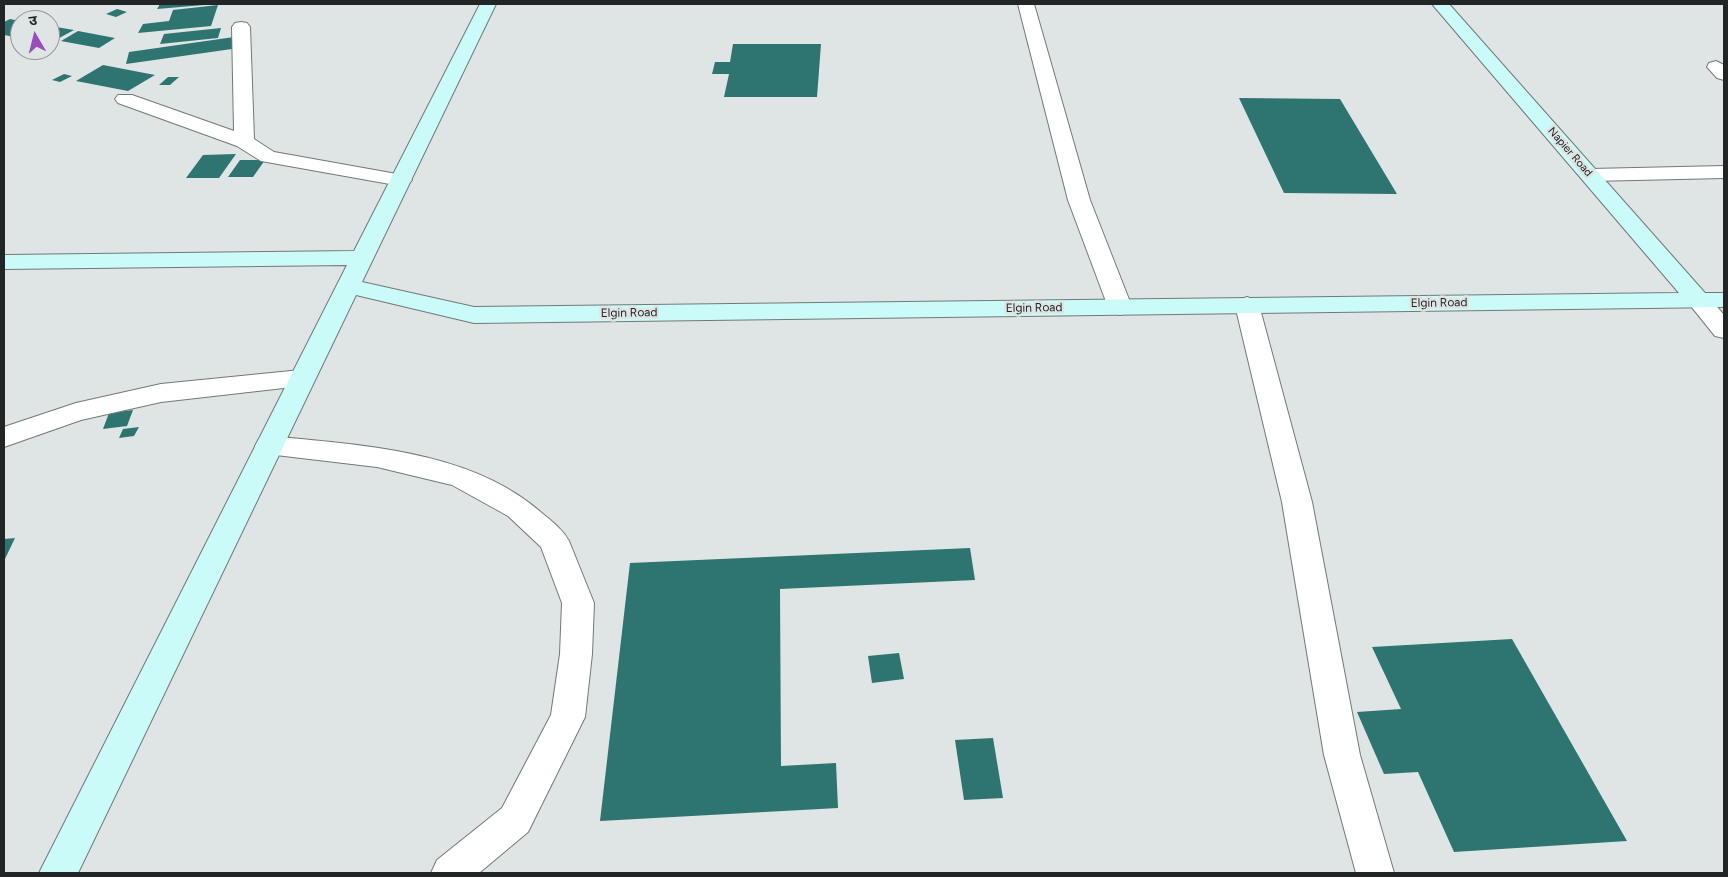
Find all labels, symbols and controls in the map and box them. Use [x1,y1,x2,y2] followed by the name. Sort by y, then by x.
[10,10,60,60] north arrow
[28,12,38,30] text: उ
[1545,125,1595,179] street label: Napier Road
[1410,295,1468,311] street label: Elgin Road
[1005,300,1063,316] street label: Elgin Road
[600,305,658,321] street label: Elgin Road

